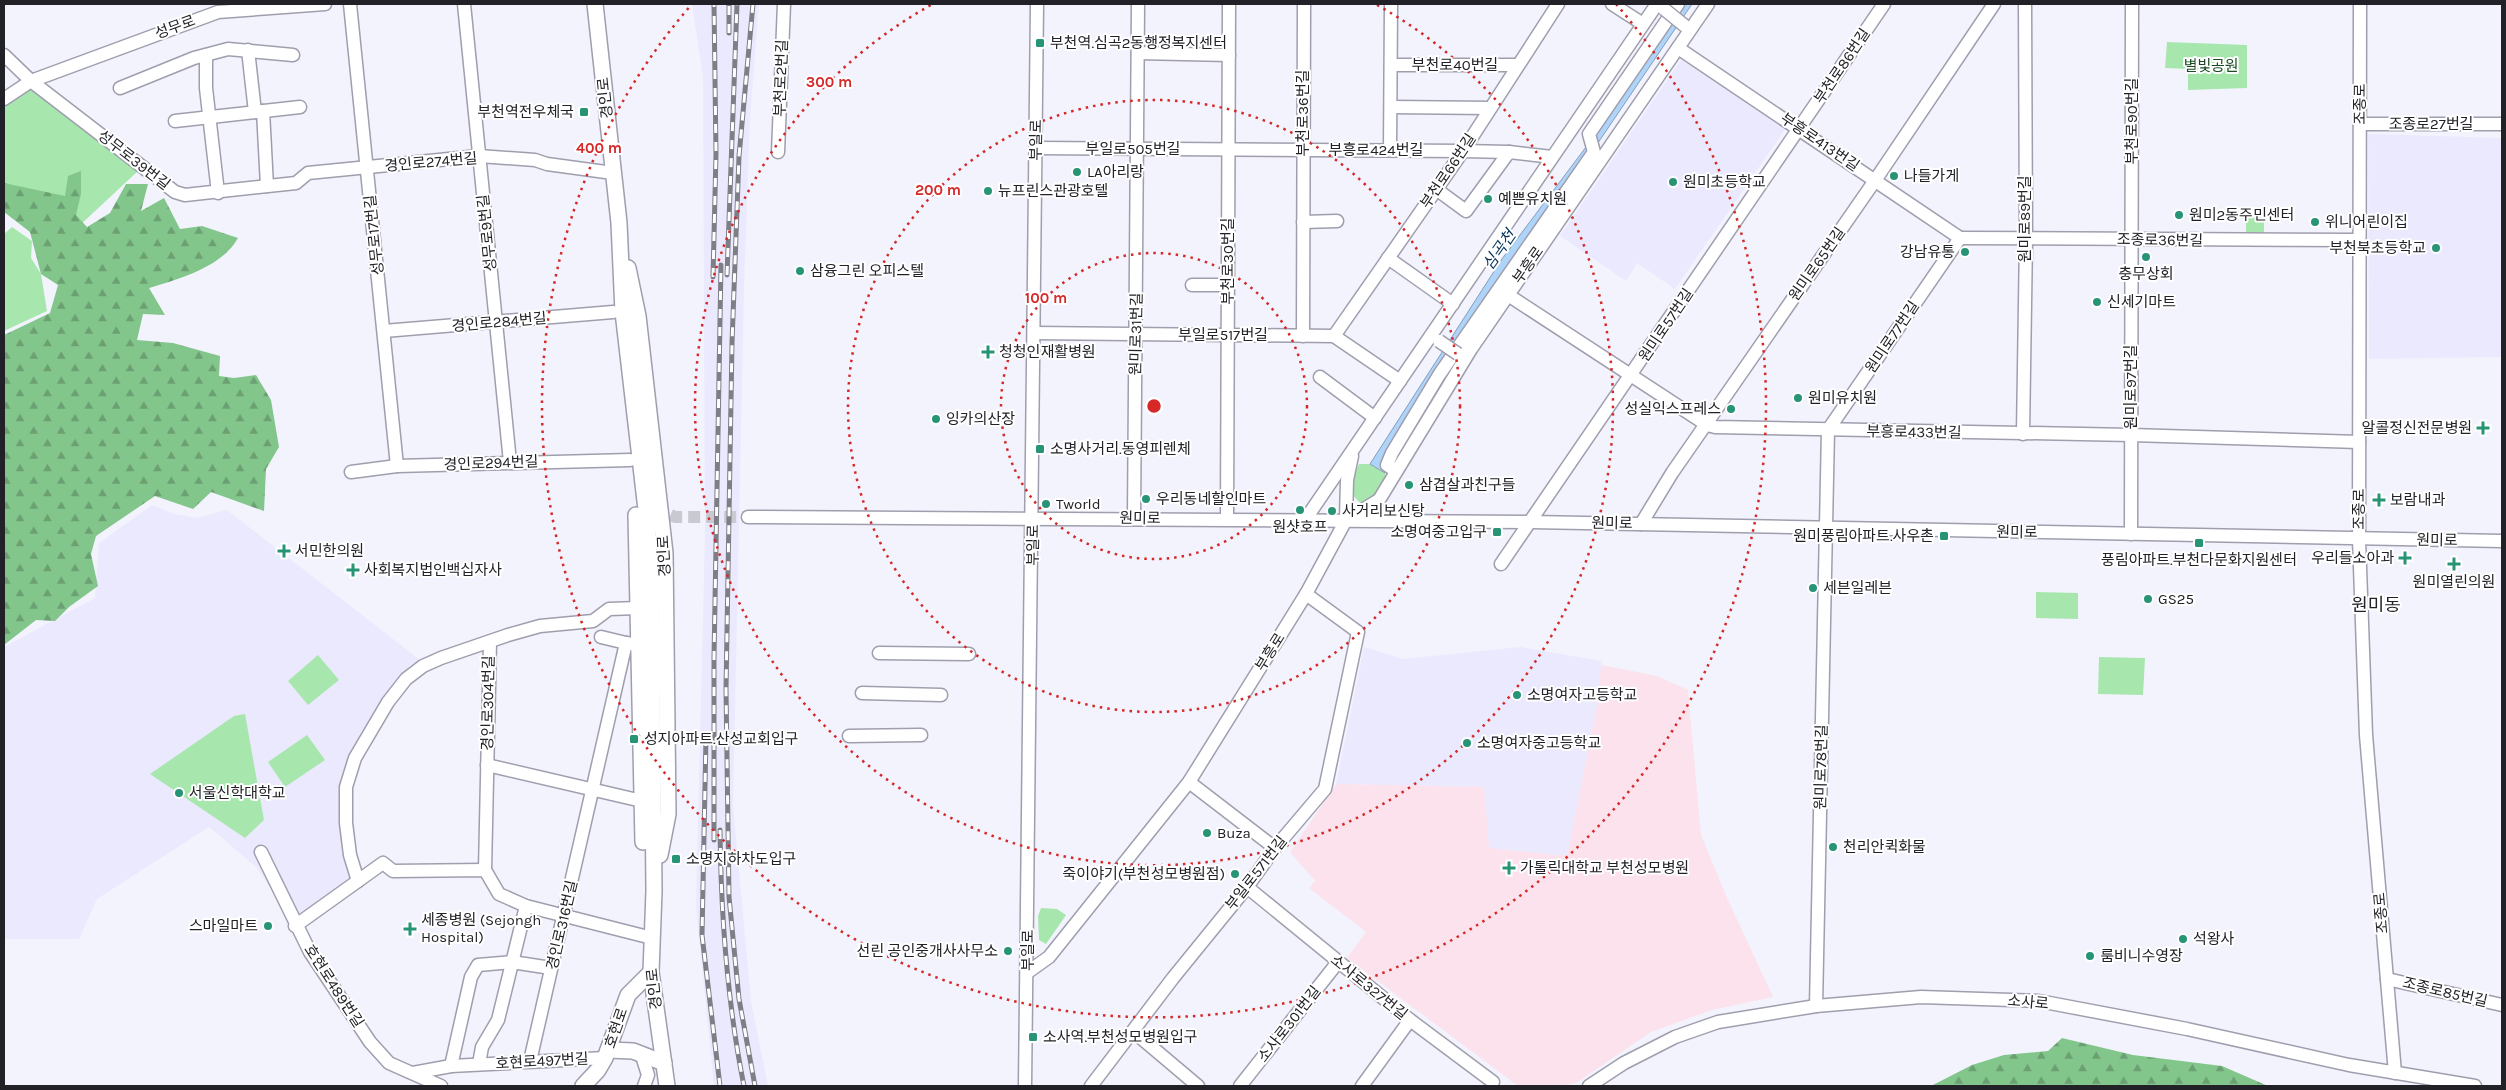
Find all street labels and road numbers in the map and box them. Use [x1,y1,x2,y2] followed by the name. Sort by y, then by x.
[152,11,198,43] street label: 성무로
[1810,25,1874,107] street label: 부천로86번길
[771,39,791,117] street label: 부천로2번길
[1412,56,1498,74] street label: 부천로40번길
[1294,70,1312,156] street label: 부천로36번길
[594,76,616,120] street label: 경인로
[2123,78,2141,164] street label: 부천로90번길
[2351,83,2369,125] street label: 조종로
[1777,109,1863,175] street label: 부흥로413번길
[2389,115,2473,133] street label: 조종로27번길
[1027,119,1045,161] street label: 부일로
[94,126,174,194] street label: 성무로39번길
[1416,130,1480,212] street label: 부천로66번길
[1086,140,1180,158] street label: 부일로505번길
[1329,141,1423,159] street label: 부흥로424번길
[384,149,478,175] street label: 경인로274번길
[2016,176,2034,262] street label: 원미로89번길
[474,193,500,273] street label: 성무로9번길
[361,194,387,276] street label: 성무로17번길
[1219,218,1237,304] street label: 부천로30번길
[1785,224,1849,304] street label: 원미로65번길
[2117,230,2203,250] street label: 조종로36번길
[1509,243,1547,287] street label: 부흥로
[1635,285,1697,365] street label: 원미로57번길
[1126,292,1146,376] street label: 원미로31번길
[1861,298,1923,376] street label: 원미로77번길
[451,309,547,335] street label: 경인로284번길
[1178,326,1268,344] street label: 부일로517번길
[2122,345,2140,429] street label: 원미로97번길
[1866,422,1962,442] street label: 부흥로433번길
[443,452,539,474] street label: 경인로294번길
[2350,488,2368,530] street label: 조종로
[1119,509,1161,527] street label: 원미로
[1591,514,1633,532] street label: 원미로
[1996,523,2038,541] street label: 원미로
[1024,524,1042,566] street label: 부일로
[2416,531,2458,549] street label: 원미로
[654,535,674,577] street label: 경인로
[1251,630,1289,674] street label: 부흥로
[478,655,498,751] street label: 경인로304번길
[1811,724,1831,810] street label: 원미로78번길
[1221,832,1291,914] street label: 부일로571번길
[543,878,581,972] street label: 경인로316번길
[2370,892,2392,934] street label: 조종로
[1019,929,1037,971] street label: 부일로
[301,941,367,1031] street label: 호현로489번길
[1327,951,1411,1023] street label: 소사로327번길
[643,967,665,1011] street label: 경인로
[2401,973,2489,1011] street label: 조종로85번길
[1254,982,1324,1066] street label: 소사로301번길
[2007,991,2049,1013] street label: 소사로
[601,1005,631,1051] street label: 호현로
[495,1050,589,1072] street label: 호현로497번길

